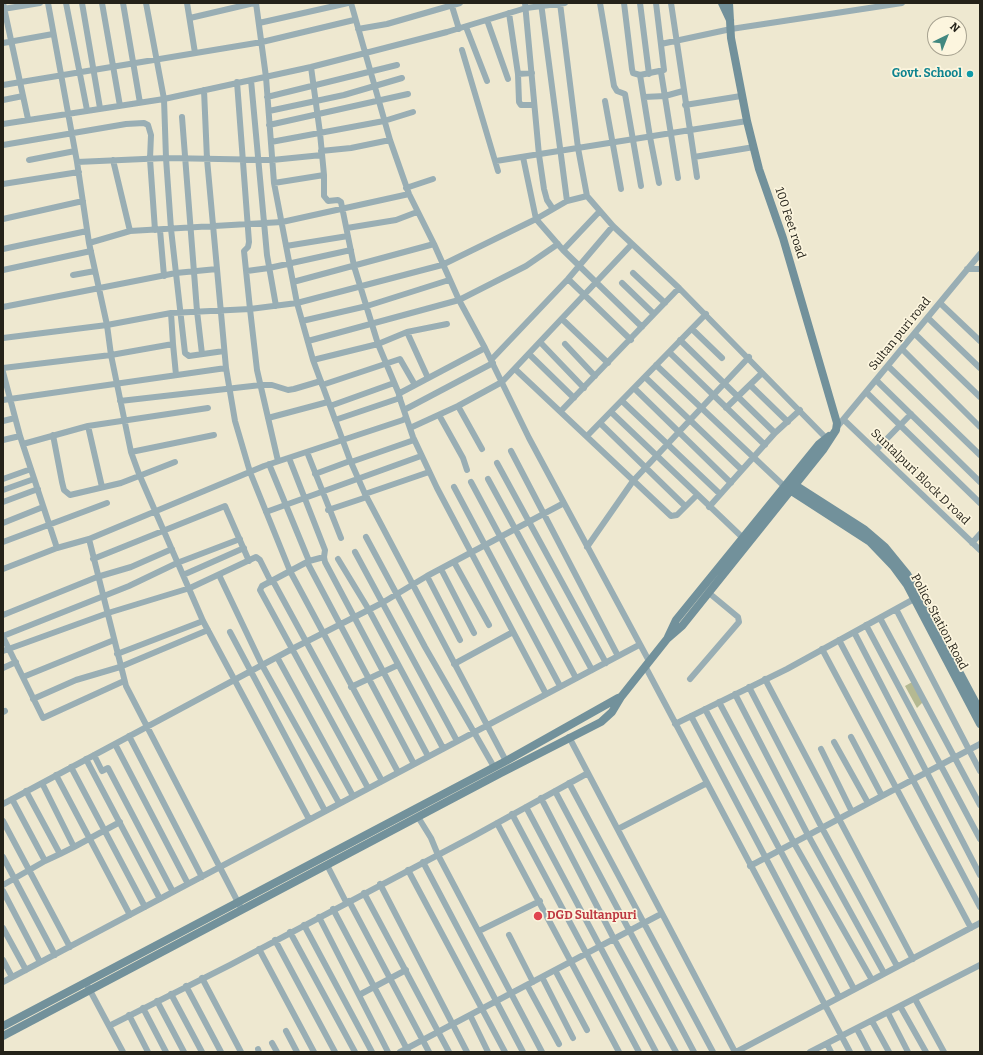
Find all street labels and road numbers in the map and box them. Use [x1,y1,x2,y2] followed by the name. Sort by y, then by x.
[772,185,808,261] street label: 100 Feet road
[866,294,934,374] street label: Sultan puri road
[868,426,972,528] street label: Suntalpuri Block D road
[908,572,970,672] street label: Police Station Road

